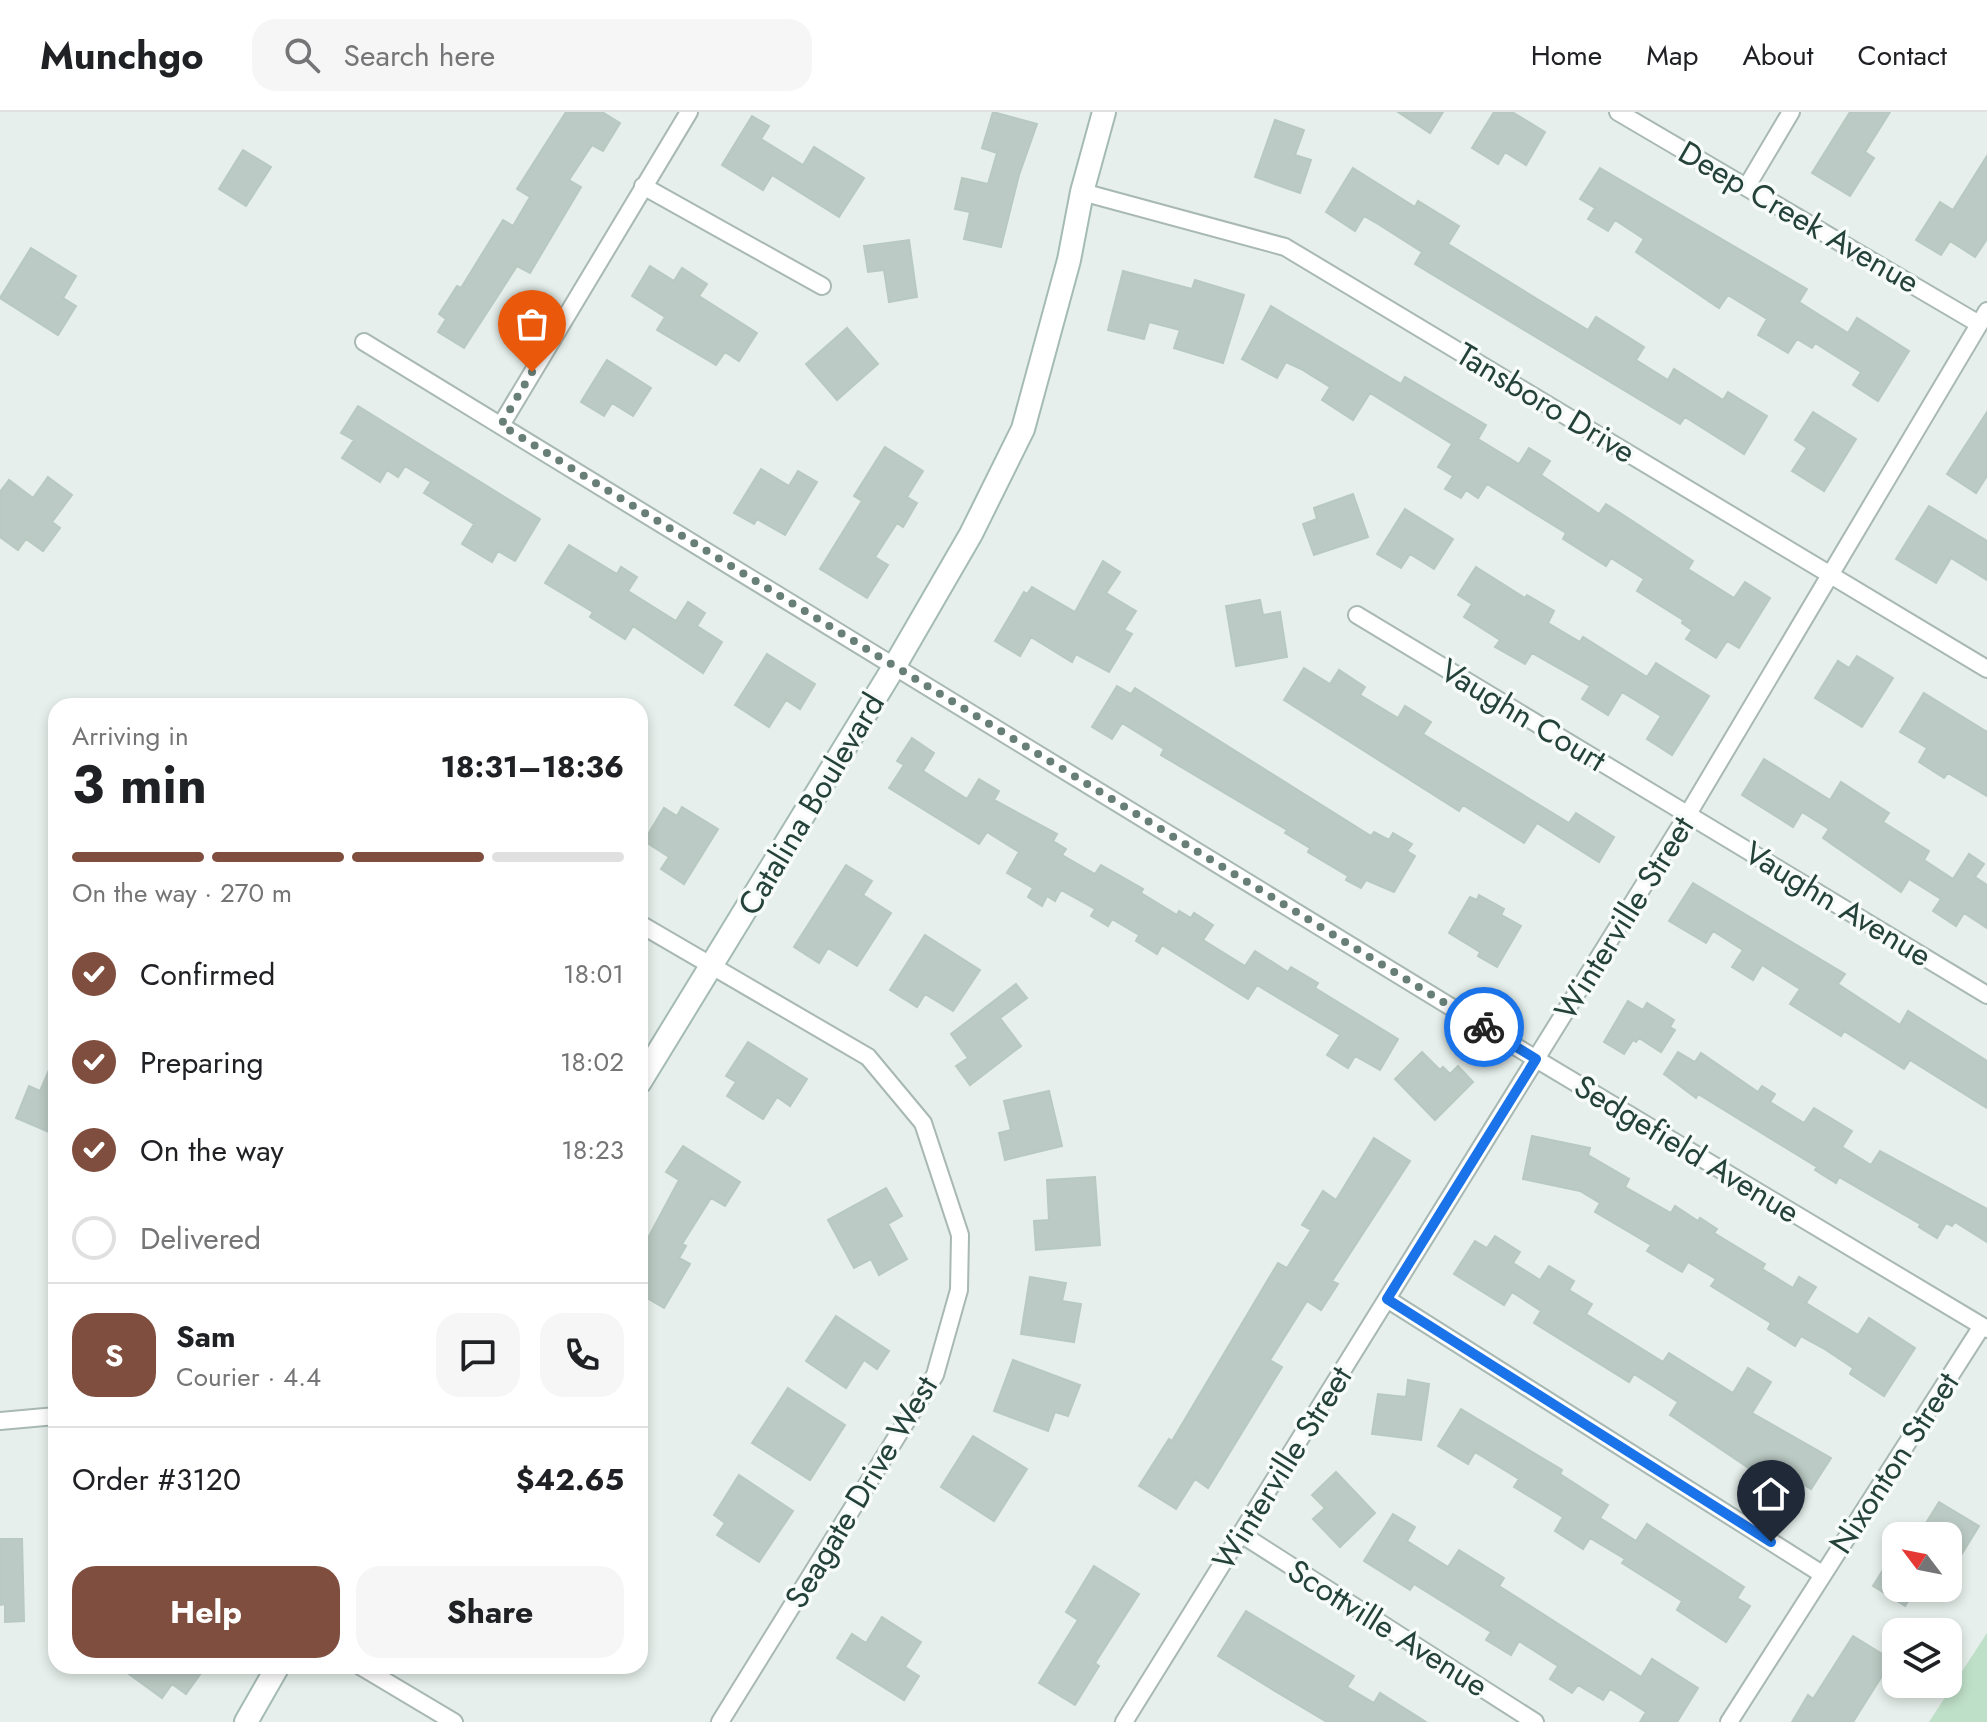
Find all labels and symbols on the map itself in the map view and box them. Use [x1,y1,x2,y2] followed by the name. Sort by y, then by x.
[1670,129,1928,305] street label: Deep Creek Avenue
[498,290,566,372] pin
[1448,331,1644,475] street label: Tansboro Drive
[1431,647,1615,783] street label: Vaughn Court
[726,684,896,924] street label: Catalina Boulevard
[1543,807,1705,1029] street label: Winterville Street
[1736,830,1940,978] street label: Vaughn Avenue
[1444,987,1524,1067] courier
[1566,1063,1808,1235] street label: Sedgefield Avenue
[1201,1357,1363,1579] street label: Winterville Street
[1818,1363,1970,1563] street label: Nixonton Street
[773,1367,949,1617] street label: Seagate Drive West
[1737,1460,1805,1542] pin
[1882,1522,1962,1602] north arrow
[1279,1548,1497,1708] street label: Scottville Avenue

